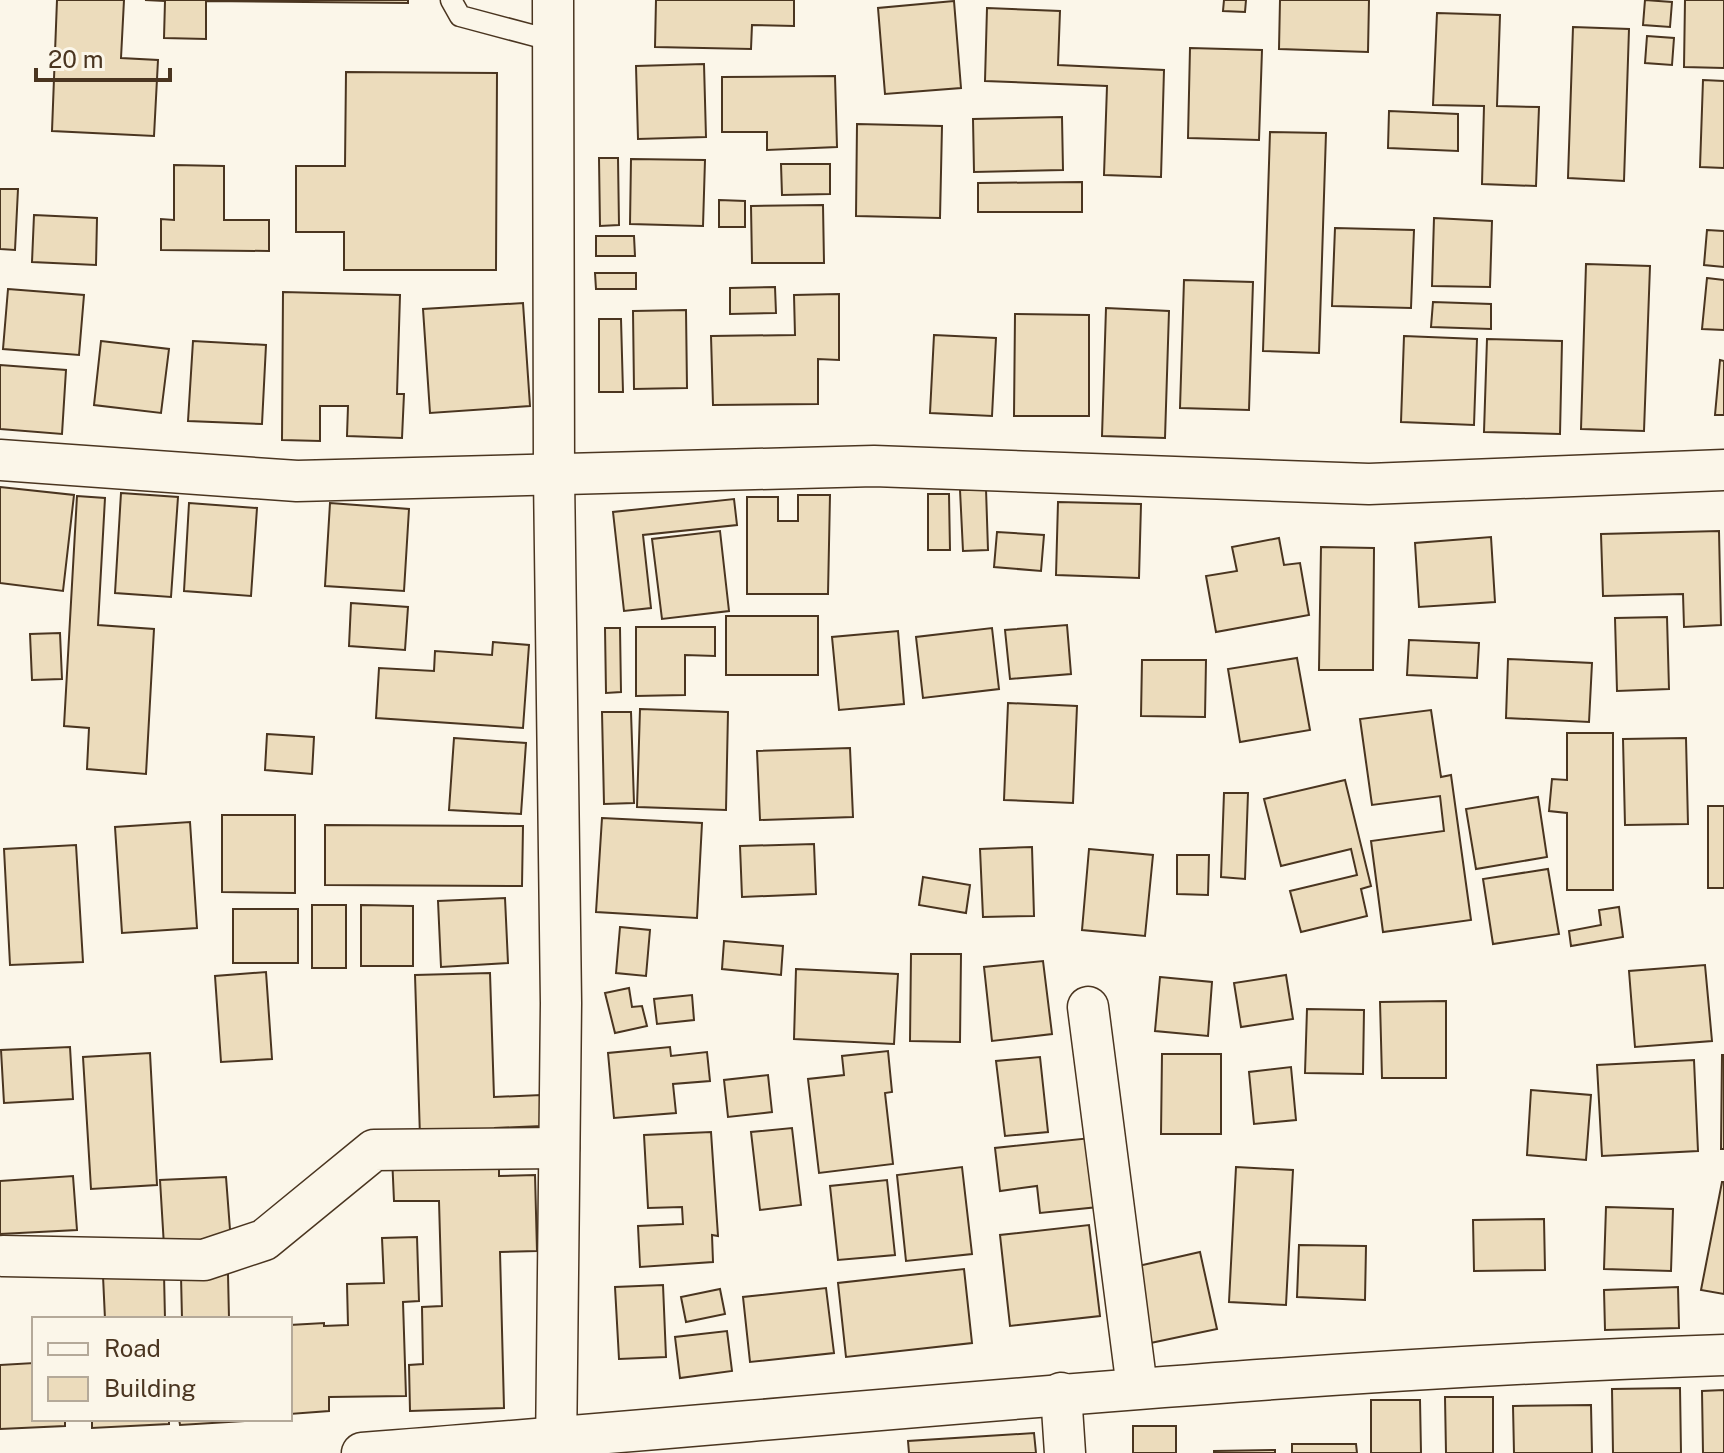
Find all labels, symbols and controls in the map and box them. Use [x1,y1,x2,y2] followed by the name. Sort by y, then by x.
[36,32,170,82] scale bar
[48,45,104,73] text: 20 m
[32,1317,292,1421] legend
[104,1334,161,1362] text: Road
[104,1374,196,1402] text: Building

